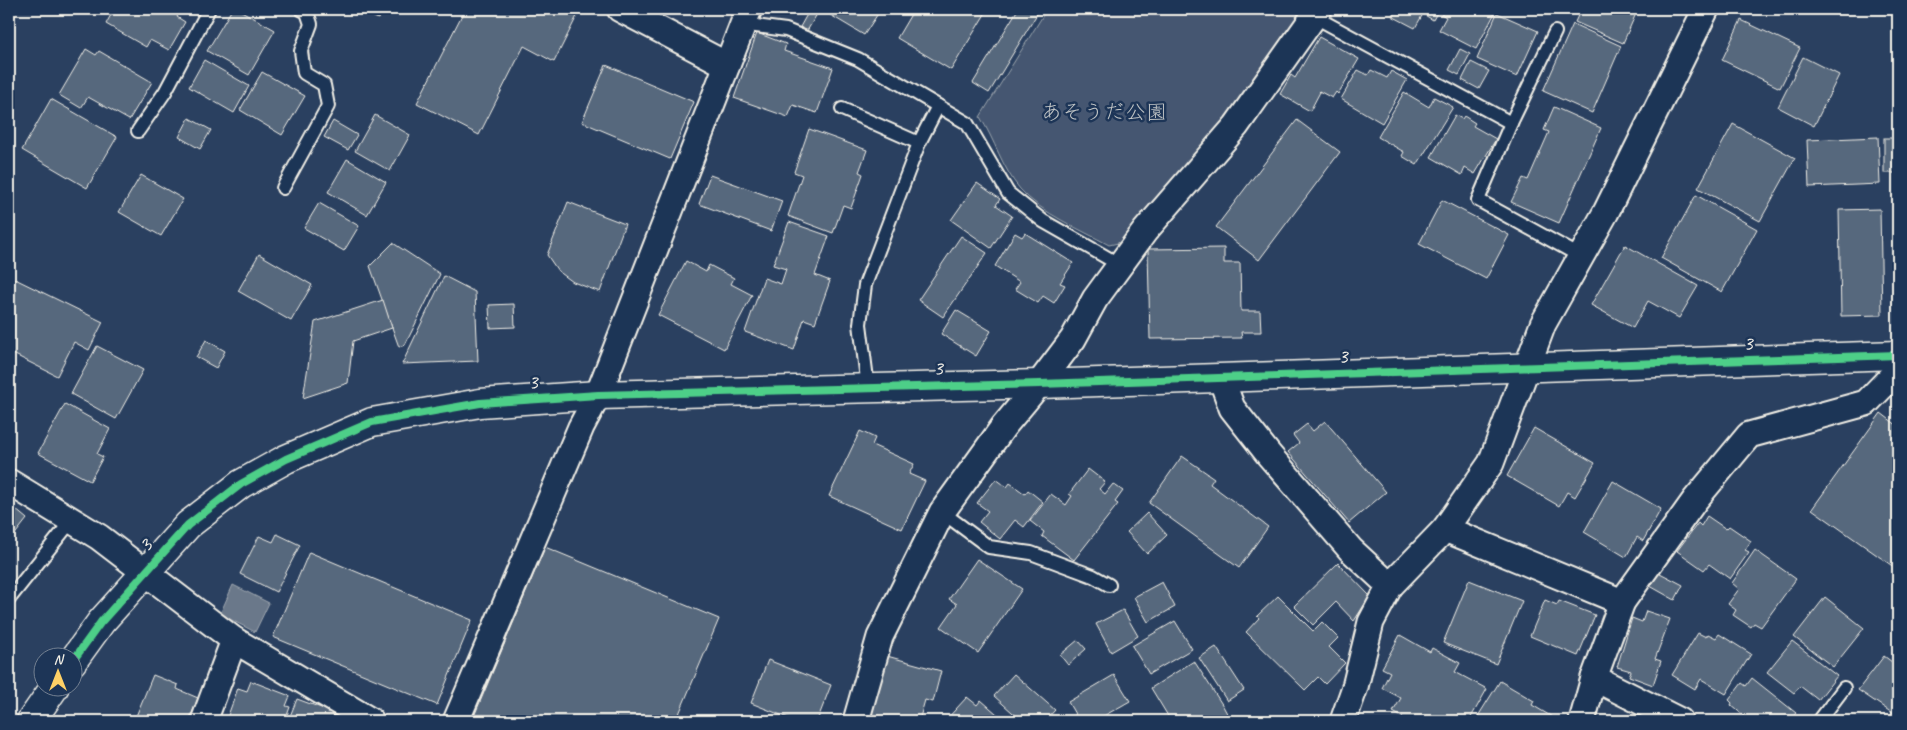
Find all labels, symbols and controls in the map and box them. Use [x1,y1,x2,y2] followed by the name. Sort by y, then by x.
[1041,99,1167,125] park label: あそうだ公園
[1743,330,1755,356] street label: 3
[1338,343,1350,369] street label: 3
[933,355,944,381] street label: 3
[527,369,540,395] street label: 3
[132,532,159,557] street label: 3
[32,648,82,698] north arrow
[54,651,65,668] text: N

